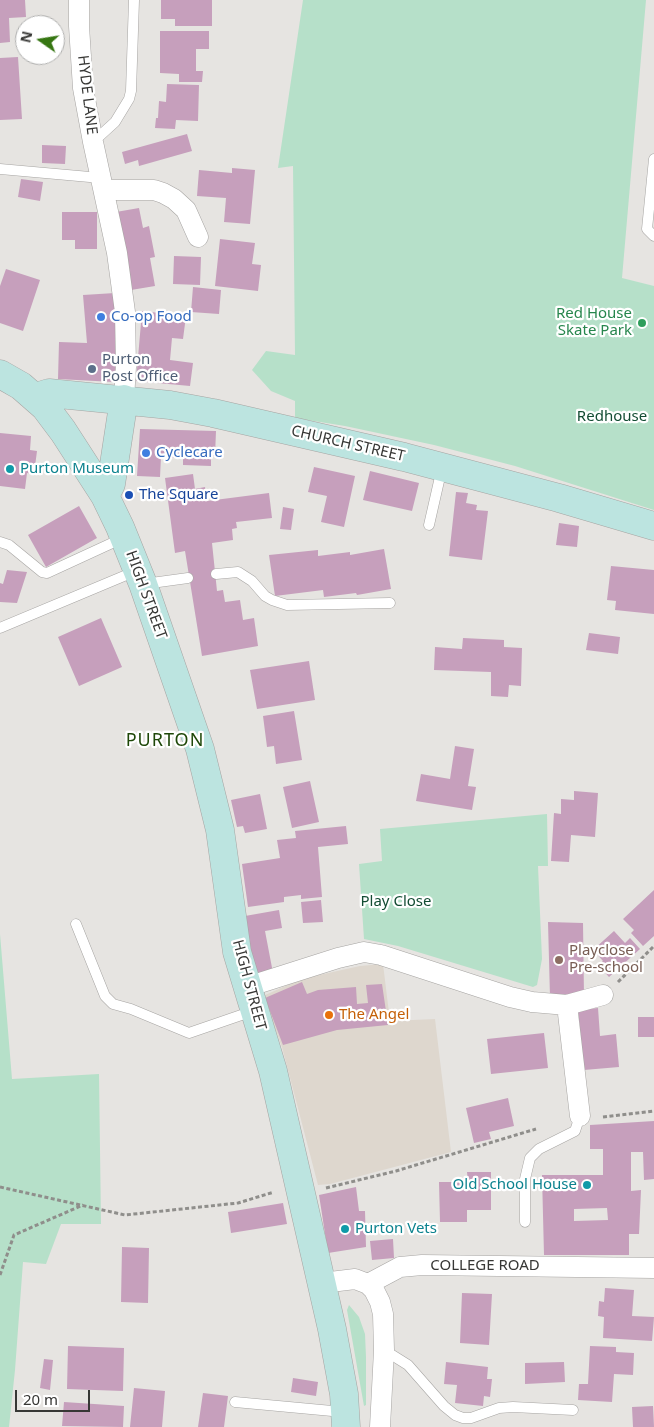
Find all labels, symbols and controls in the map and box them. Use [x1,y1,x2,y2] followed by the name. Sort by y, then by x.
[15,15,65,65] north arrow
[15,29,36,44] text: N
[73,54,101,136] street label: HYDE LANE
[556,305,632,340] place label: Red House Skate Park
[111,308,192,326] place label: Co-op Food
[95,311,107,323] marker: Co-op Food
[636,317,648,329] marker: Red House Skate Park
[102,351,178,386] place label: Purton Post Office
[86,363,98,375] marker: Purton Post Office
[577,408,647,426] park label: Redhouse
[289,422,407,466] street label: CHURCH STREET
[156,444,223,462] place label: Cyclecare
[140,447,152,459] marker: Cyclecare
[20,460,134,478] place label: Purton Museum
[4,463,16,475] marker: Purton Museum
[139,486,218,504] place label: The Square
[123,489,135,501] marker: The Square
[122,548,170,642] street label: HIGH STREET
[125,730,205,752] district label: PURTON
[361,893,431,911] park label: Play Close
[228,938,270,1032] street label: HIGH STREET
[569,942,643,977] place label: Playclose Pre-school
[553,954,565,966] marker: Playclose Pre-school
[339,1006,409,1024] place label: The Angel
[323,1009,335,1021] marker: The Angel
[453,1176,577,1194] place label: Old School House
[581,1179,593,1191] marker: Old School House
[355,1220,437,1238] place label: Purton Vets
[339,1223,351,1235] marker: Purton Vets
[430,1257,540,1275] street label: COLLEGE ROAD
[18,1380,92,1412] scale bar
[23,1389,58,1409] text: 20 m

